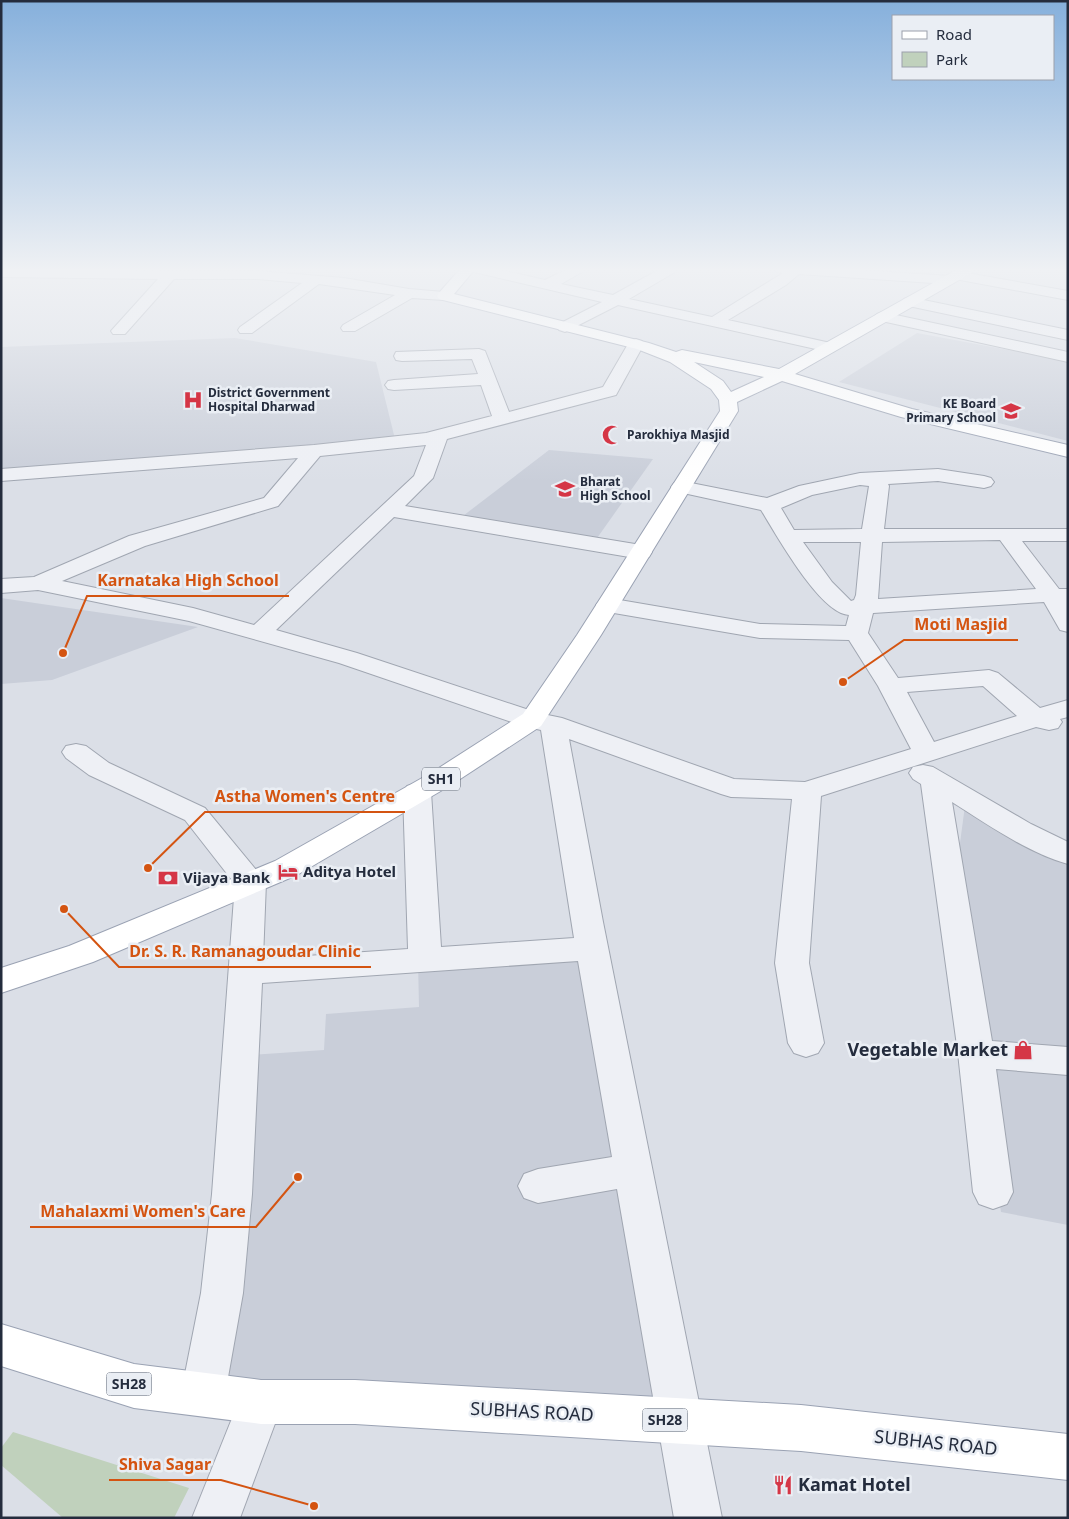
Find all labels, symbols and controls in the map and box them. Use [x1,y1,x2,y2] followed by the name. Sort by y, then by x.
[892,15,1054,80] legend
[936,24,972,44] text: Road
[936,49,968,69] text: Park
[208,384,330,415] place label: District Government Hospital Dharwad
[182,389,204,411] hospital icon: District Government Hospital Dharwad
[906,395,996,426] place label: KE Board Primary School
[1000,400,1022,422] school or university icon: KE Board Primary School
[601,424,623,446] mosque icon: Parokhiya Masjid
[627,426,730,443] place label: Parokhiya Masjid
[580,473,650,504] place label: Bharat High School
[554,478,576,500] school or university icon: Bharat High School
[87,565,289,596] callout: Karnataka High School
[97,569,279,591] text: Karnataka High School
[904,609,1018,640] callout: Moti Masjid
[914,613,1008,635] text: Moti Masjid
[422,768,460,791] road number: SH1
[205,781,405,812] callout: Astha Women's Centre
[215,785,395,807] text: Astha Women's Centre
[277,861,299,883] hotel icon: Aditya Hotel
[303,861,396,881] place label: Aditya Hotel
[157,867,179,889] bank icon: Vijaya Bank
[183,867,271,887] place label: Vijaya Bank
[119,936,371,967] callout: Dr. S. R. Ramanagoudar Clinic
[129,940,361,962] text: Dr. S. R. Ramanagoudar Clinic
[848,1037,1008,1061] place label: Vegetable Market
[1012,1039,1034,1061] shop icon: Vegetable Market
[30,1196,256,1227] callout: Mahalaxmi Women's Care
[40,1200,246,1222] text: Mahalaxmi Women's Care
[106,1372,152,1396] road number: SH28
[470,1396,594,1426] street label: SUBHAS ROAD
[642,1408,688,1432] road number: SH28
[873,1424,999,1460] street label: SUBHAS ROAD
[109,1449,221,1480] callout: Shiva Sagar
[119,1453,211,1475] text: Shiva Sagar
[798,1472,911,1496] place label: Kamat Hotel
[772,1474,794,1496] restaurant icon: Kamat Hotel

